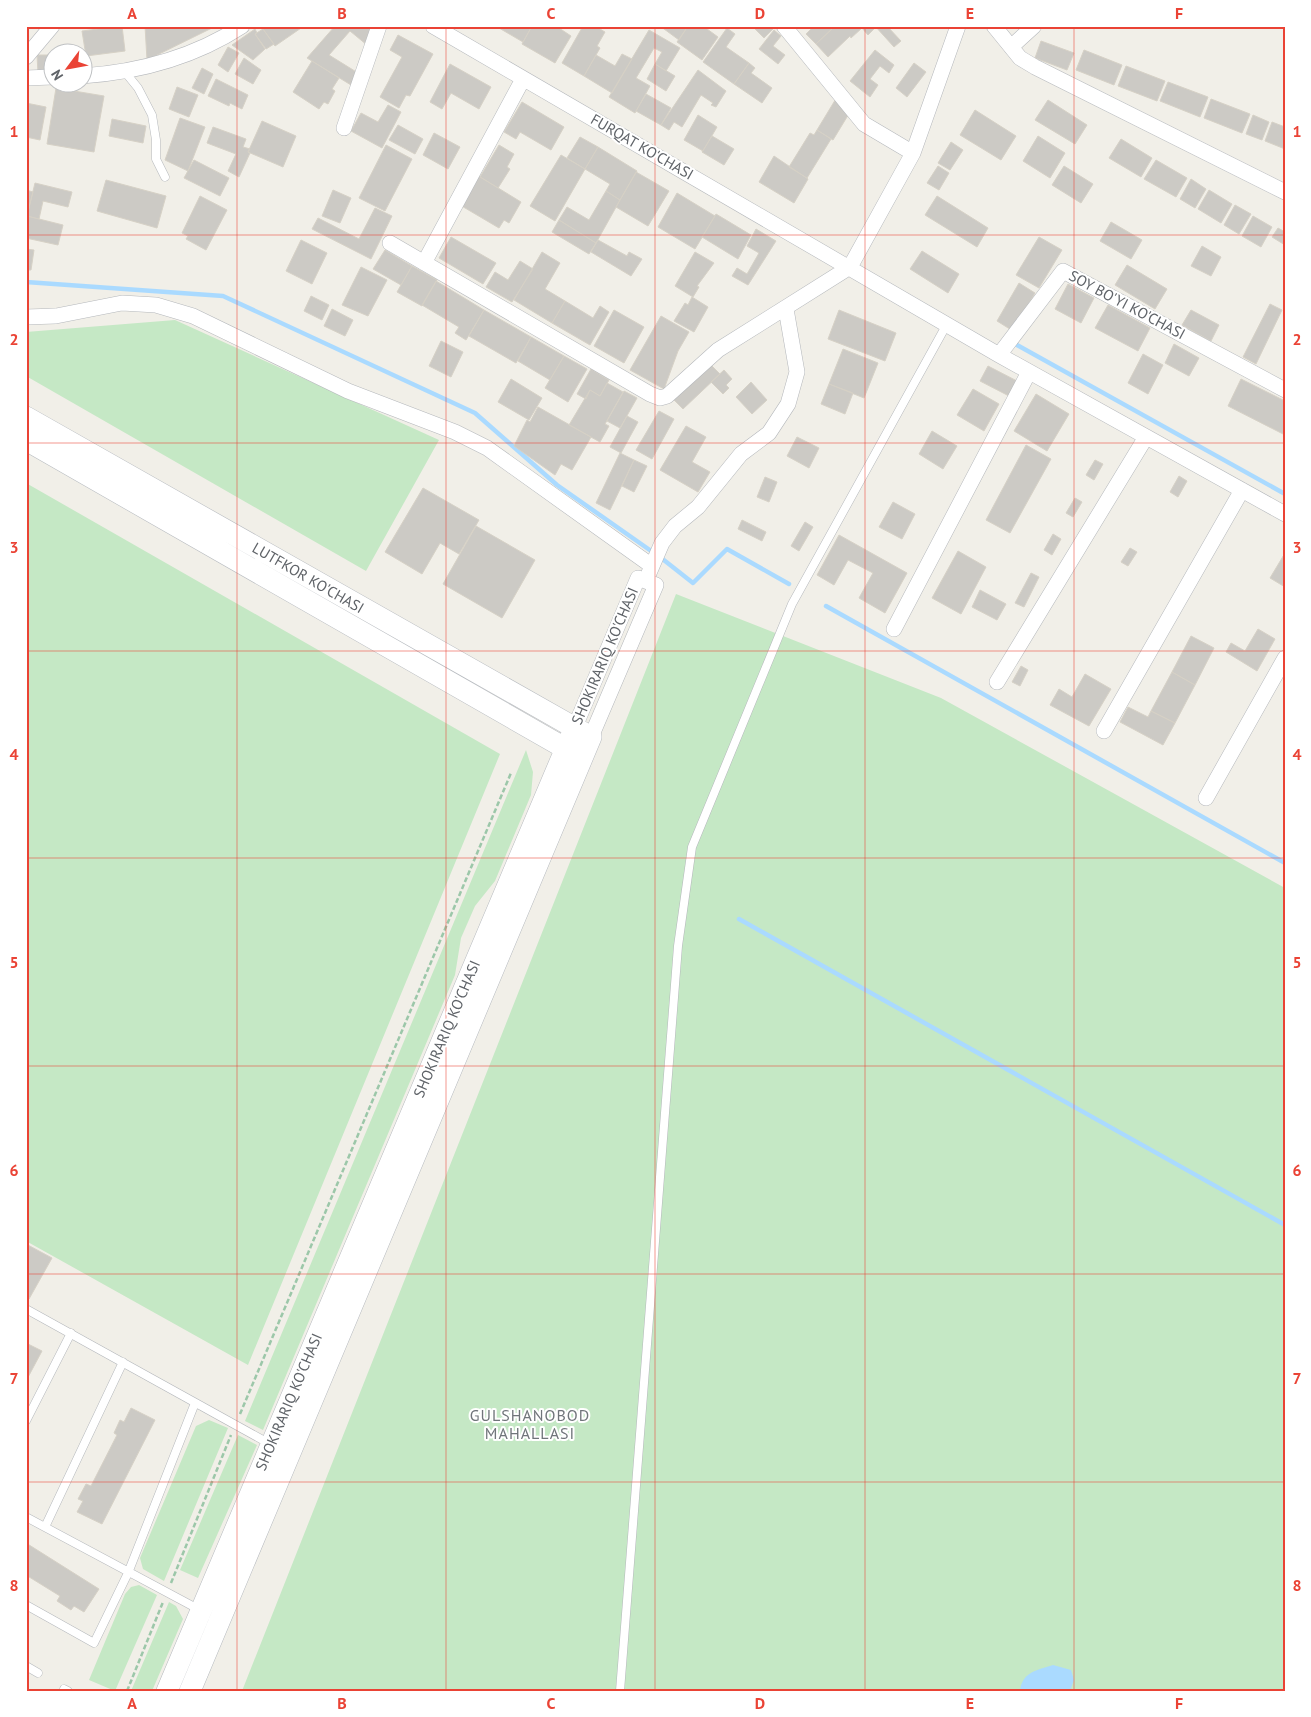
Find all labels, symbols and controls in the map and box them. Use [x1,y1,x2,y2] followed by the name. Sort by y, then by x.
[127,3,137,23] text: A
[337,3,347,23] text: B
[547,3,556,23] text: C
[755,3,765,23] text: D
[966,3,974,23] text: E
[1175,3,1183,23] text: F
[42,42,92,92] north arrow
[47,66,67,84] text: N
[587,109,697,184] street label: FURQAT KO'CHASI
[9,121,19,141] text: 1
[1292,121,1302,141] text: 1
[1066,266,1189,343] street label: SOY BO'YI KO'CHASI
[9,329,19,349] text: 2
[1292,329,1302,349] text: 2
[9,537,19,557] text: 3
[1292,537,1302,557] text: 3
[249,538,367,617] street label: LUTFKOR KO'CHASI
[567,584,642,727] street label: SHOKIRARIQ KO'CHASI
[9,744,19,764] text: 4
[1292,744,1302,764] text: 4
[9,952,19,972] text: 5
[1292,952,1302,972] text: 5
[409,957,484,1100] street label: SHOKIRARIQ KO'CHASI
[9,1160,19,1180] text: 6
[1292,1160,1302,1180] text: 6
[251,1330,326,1473] street label: SHOKIRARIQ KO'CHASI
[9,1368,19,1388] text: 7
[1292,1368,1302,1388] text: 7
[470,1405,590,1443] district label: GULSHANOBOD MAHALLASI
[9,1575,19,1595] text: 8
[1292,1575,1302,1595] text: 8
[127,1693,137,1713] text: A
[337,1693,347,1713] text: B
[547,1693,556,1713] text: C
[755,1693,765,1713] text: D
[966,1693,974,1713] text: E
[1175,1693,1183,1713] text: F

